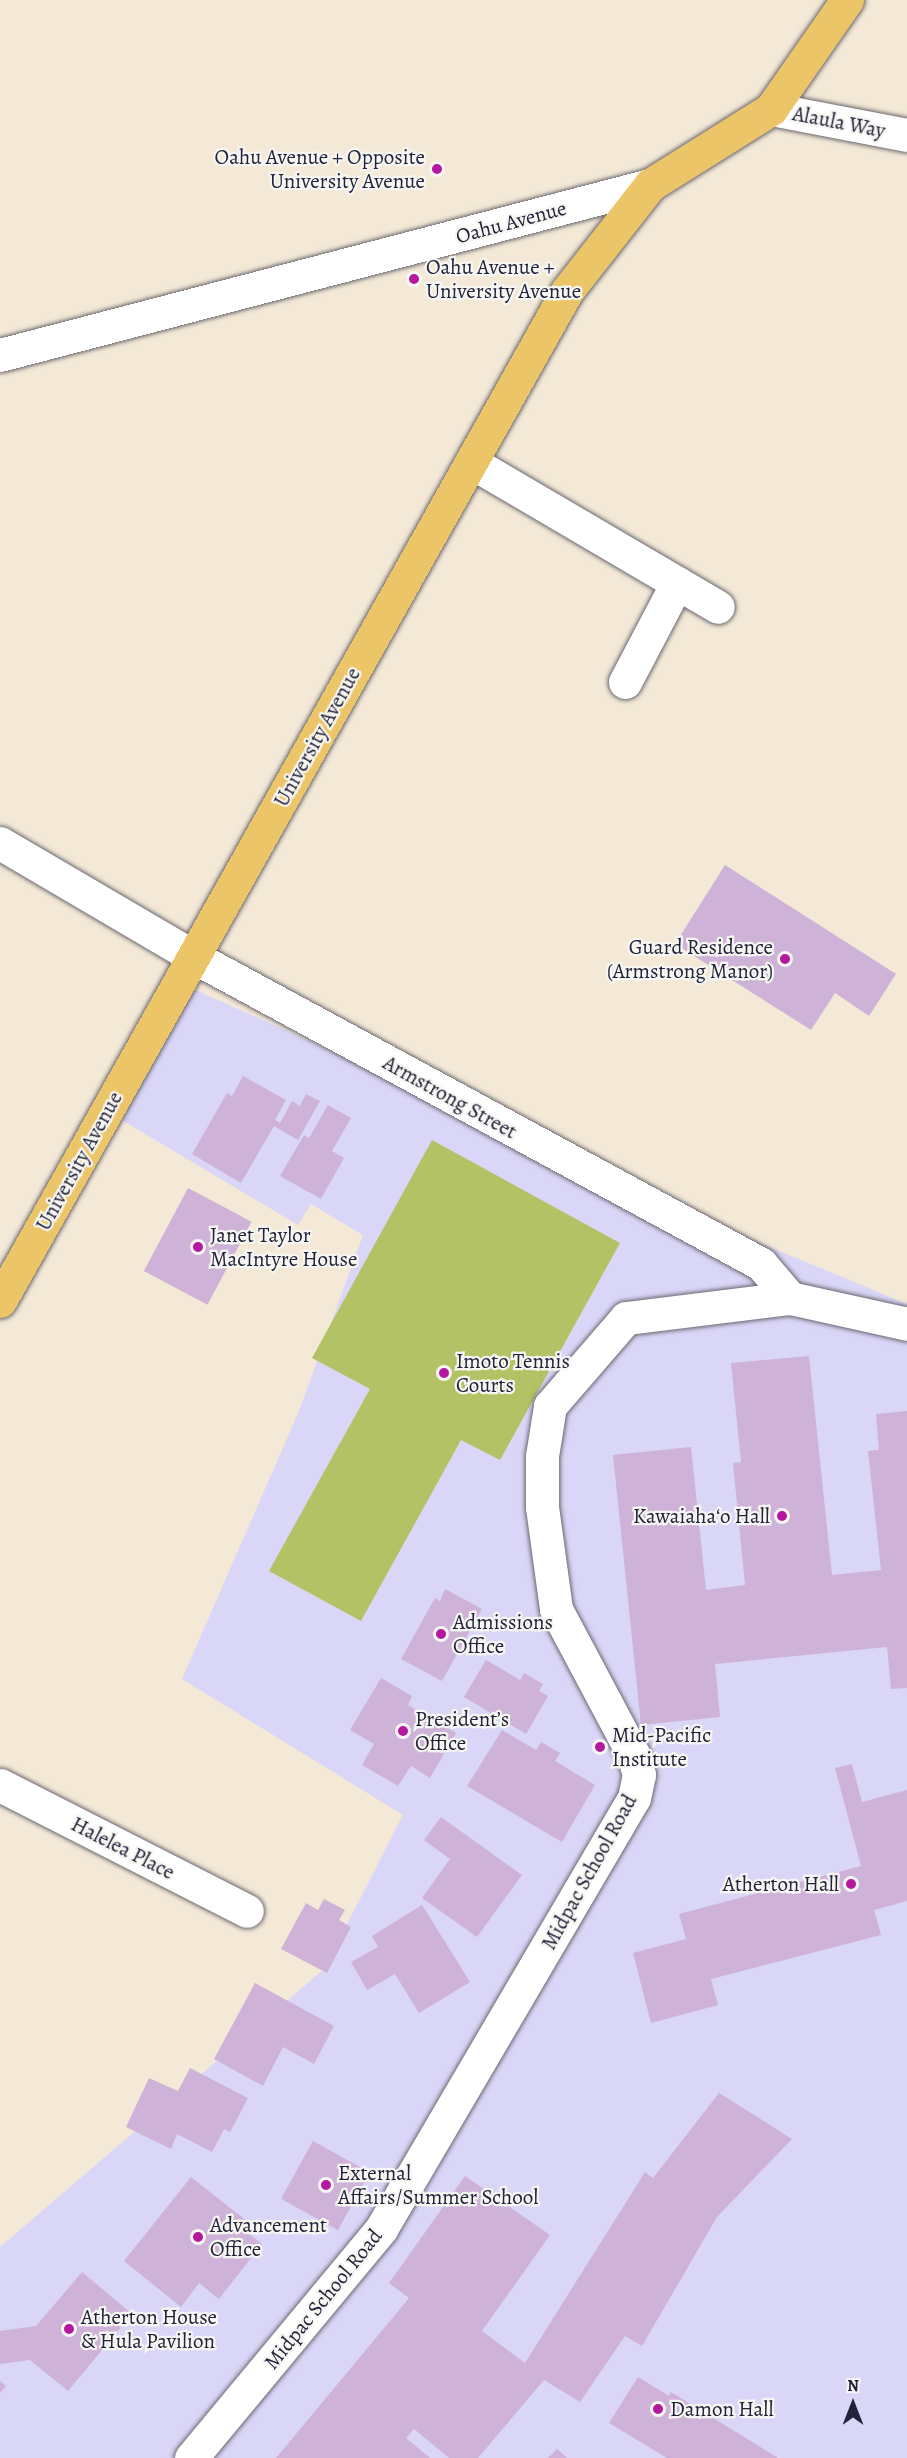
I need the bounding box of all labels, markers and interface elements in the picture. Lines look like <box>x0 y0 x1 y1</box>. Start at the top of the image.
street label: Alaula Way <box>791 101 887 143</box>
place label: Oahu Avenue + Opposite University Avenue <box>215 144 425 194</box>
marker: Oahu Avenue + Opposite University Avenue <box>430 162 444 176</box>
street label: Oahu Avenue <box>453 195 569 249</box>
place label: Oahu Avenue + University Avenue <box>426 254 581 304</box>
marker: Oahu Avenue + University Avenue <box>407 272 421 286</box>
street label: University Avenue <box>268 663 366 811</box>
place label: Guard Residence (Armstrong Manor) <box>607 934 773 984</box>
marker: Guard Residence (Armstrong Manor) <box>778 952 792 966</box>
street label: Armstrong Street <box>379 1050 521 1144</box>
street label: University Avenue <box>30 1087 128 1235</box>
place label: Janet Taylor MacIntyre House <box>210 1222 357 1272</box>
marker: Janet Taylor MacIntyre House <box>191 1240 205 1254</box>
place label: Imoto Tennis Courts <box>456 1348 570 1398</box>
marker: Imoto Tennis Courts <box>437 1366 451 1380</box>
place label: Kawaiahaʻo Hall <box>633 1503 770 1529</box>
marker: Kawaiahaʻo Hall <box>775 1509 789 1523</box>
place label: Admissions Office <box>453 1609 553 1659</box>
marker: Admissions Office <box>434 1627 448 1641</box>
place label: President’s Office <box>415 1706 509 1756</box>
place label: Mid-Pacific Institute <box>612 1722 711 1772</box>
marker: President’s Office <box>396 1724 410 1738</box>
marker: Mid-Pacific Institute <box>593 1740 607 1754</box>
street label: Midpac School Road <box>536 1790 642 1954</box>
street label: Halelea Place <box>67 1811 179 1885</box>
place label: Atherton Hall <box>723 1871 839 1897</box>
marker: Atherton Hall <box>844 1877 858 1891</box>
place label: External Affairs/Summer School <box>338 2160 538 2210</box>
marker: External Affairs/Summer School <box>319 2178 333 2192</box>
place label: Advancement Office <box>210 2212 327 2262</box>
street label: Midpac School Road <box>259 2224 387 2374</box>
marker: Advancement Office <box>191 2230 205 2244</box>
place label: Atherton House & Hula Pavilion <box>81 2304 217 2354</box>
marker: Atherton House & Hula Pavilion <box>62 2322 76 2336</box>
north arrow <box>823 2374 883 2434</box>
text: N <box>847 2375 859 2397</box>
place label: Damon Hall <box>670 2396 774 2422</box>
marker: Damon Hall <box>651 2402 665 2416</box>

